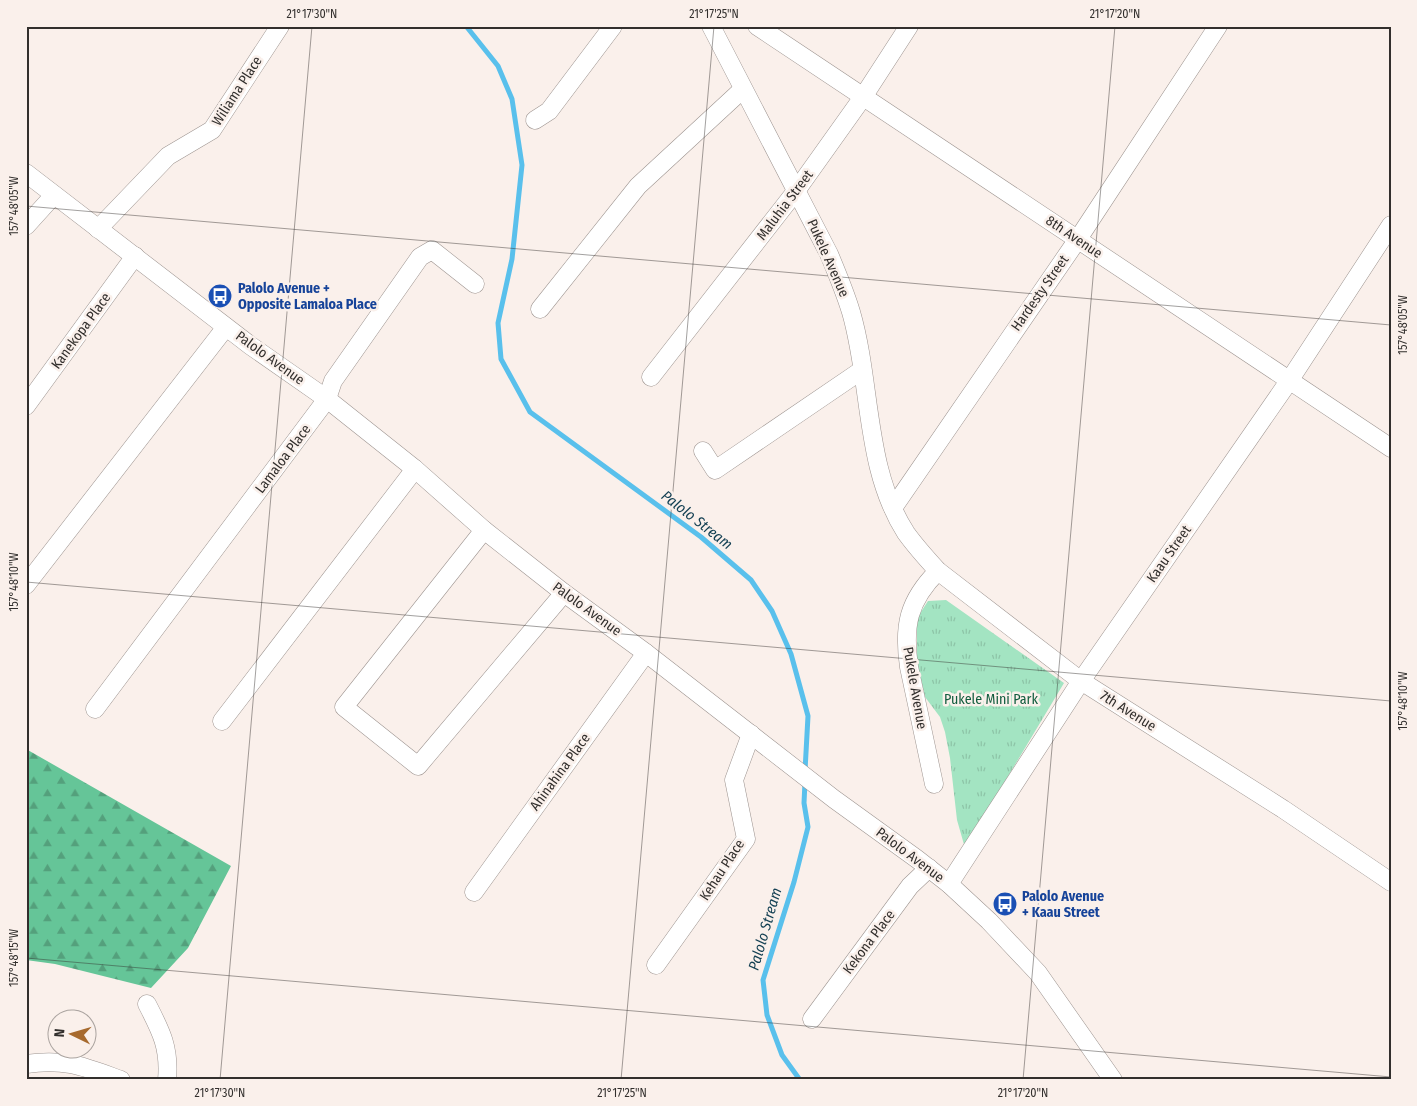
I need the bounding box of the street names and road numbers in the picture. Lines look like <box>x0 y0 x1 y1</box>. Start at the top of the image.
street label: Wiliama Place <box>208 53 266 129</box>
street label: Maluhia Street <box>753 166 817 243</box>
street label: 8th Avenue <box>1043 212 1105 262</box>
street label: Pukele Avenue <box>803 216 853 300</box>
street label: Hardesty Street <box>1008 251 1073 334</box>
street label: Kanekopa Place <box>48 290 114 372</box>
street label: Palolo Avenue <box>232 327 308 389</box>
street label: Lamaloa Place <box>252 421 314 497</box>
street label: Kaau Street <box>1143 522 1195 586</box>
street label: Palolo Avenue <box>549 578 625 640</box>
street label: Pukele Avenue <box>899 645 931 731</box>
street label: 7th Avenue <box>1097 687 1159 735</box>
street label: Ahinahina Place <box>526 730 594 814</box>
street label: Palolo Avenue <box>873 824 947 886</box>
street label: Kehau Place <box>696 836 748 904</box>
street label: Kekona Place <box>839 907 899 977</box>

